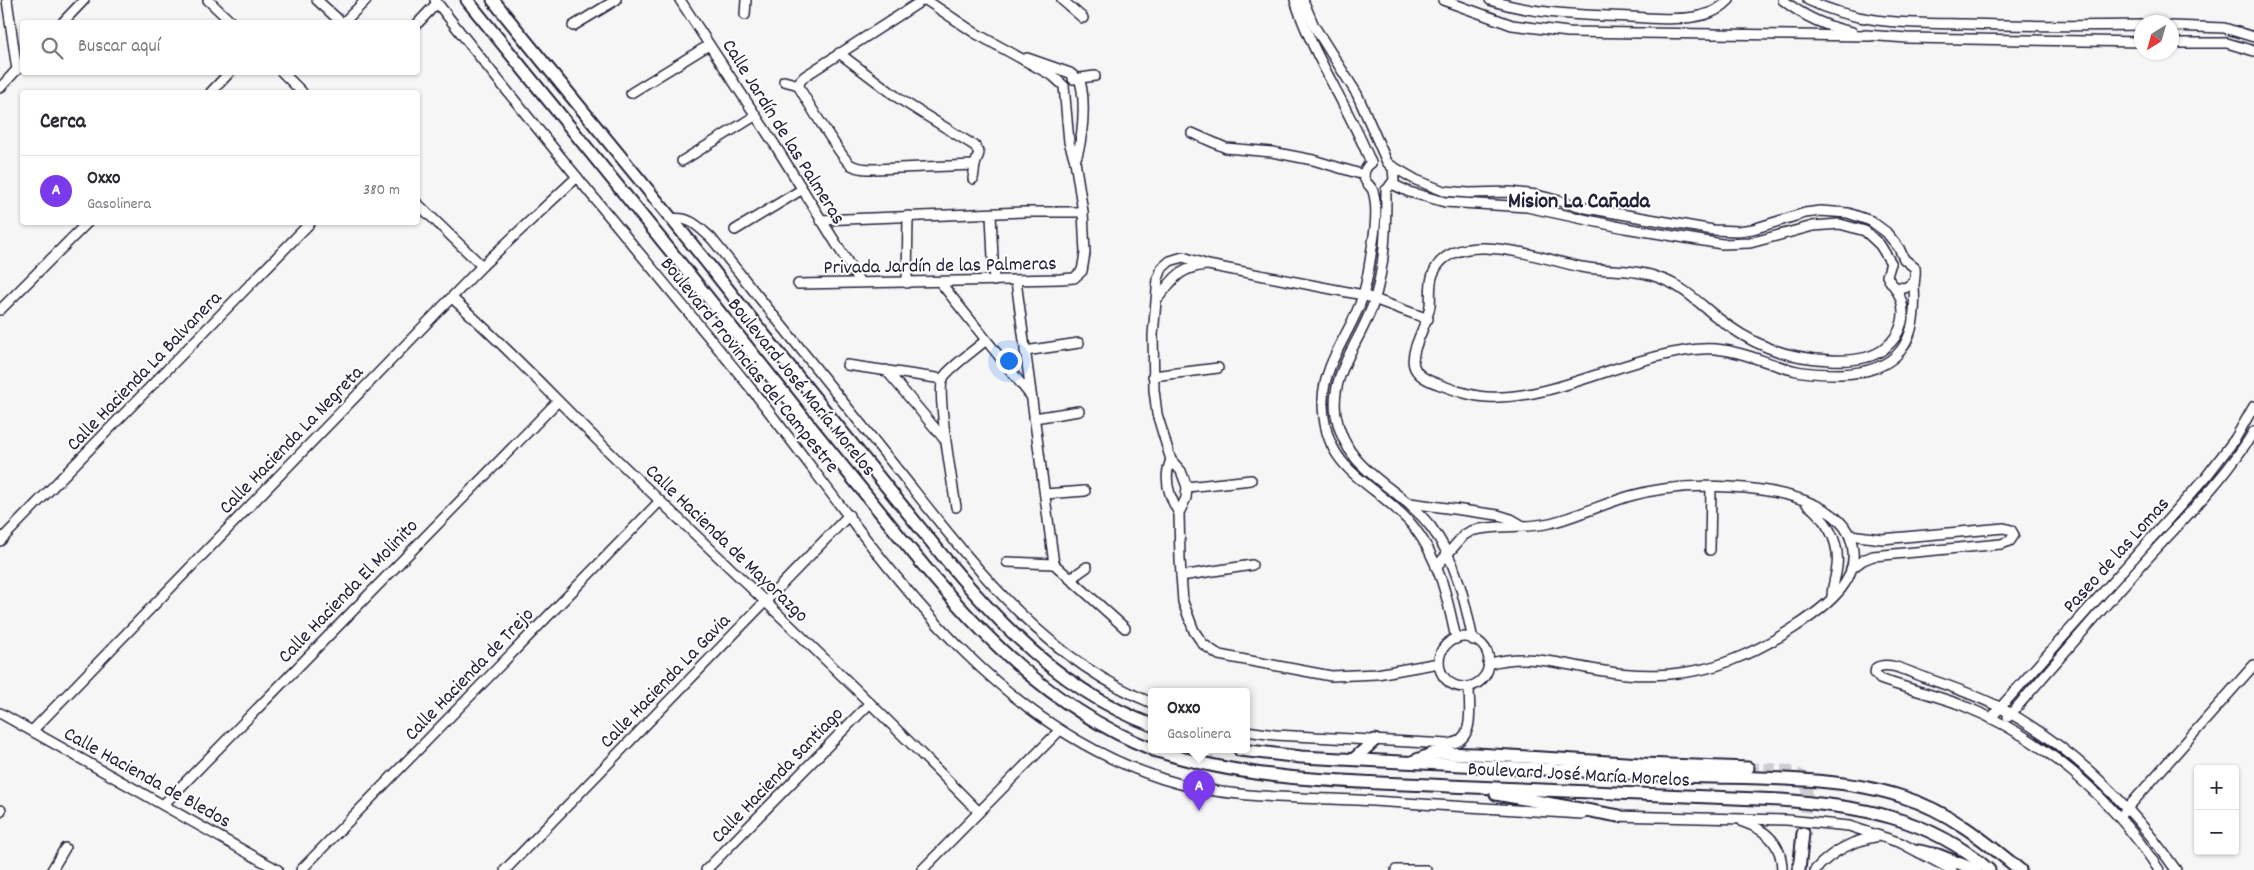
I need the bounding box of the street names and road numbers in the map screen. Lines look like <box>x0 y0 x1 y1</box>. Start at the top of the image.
street label: Calle Jardín de las Palmeras <box>714 34 851 231</box>
street label: Privada Jardín de las Palmeras <box>823 251 1057 283</box>
street label: Boulevard Provincias del Campestre <box>653 252 845 480</box>
street label: Calle Hacienda La Balvanera <box>61 285 230 458</box>
street label: Boulevard José María Morelos <box>720 293 882 483</box>
street label: Calle Hacienda La Negreta <box>214 360 371 522</box>
street label: Calle Hacienda de Mayorazgo <box>638 458 814 630</box>
street label: Paseo de las Lomas <box>2057 492 2177 620</box>
street label: Calle Hacienda El Molinito <box>273 513 426 671</box>
street label: Calle Hacienda de Trejo <box>399 602 541 748</box>
street label: Calle Hacienda La Gavia <box>594 608 738 756</box>
street label: Calle Hacienda Santiago <box>705 701 851 851</box>
street label: Calle Hacienda de Bledos <box>58 721 235 836</box>
street label: Boulevard José María Morelos <box>1467 756 1691 796</box>

